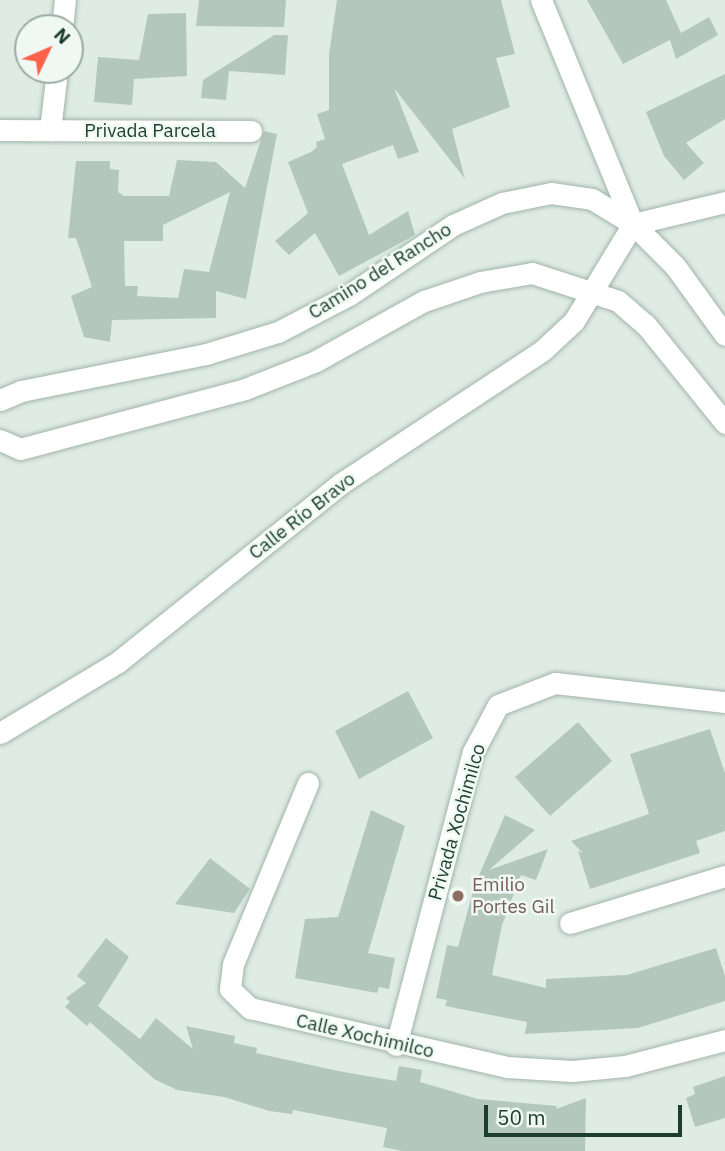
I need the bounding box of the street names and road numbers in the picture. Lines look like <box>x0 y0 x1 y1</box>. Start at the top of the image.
street label: Privada Parcela <box>84 120 216 142</box>
street label: Camino del Rancho <box>304 218 456 324</box>
street label: Calle Río Bravo <box>244 468 360 564</box>
street label: Privada Xochimilco <box>424 741 490 903</box>
street label: Calle Xochimilco <box>294 1009 436 1063</box>

